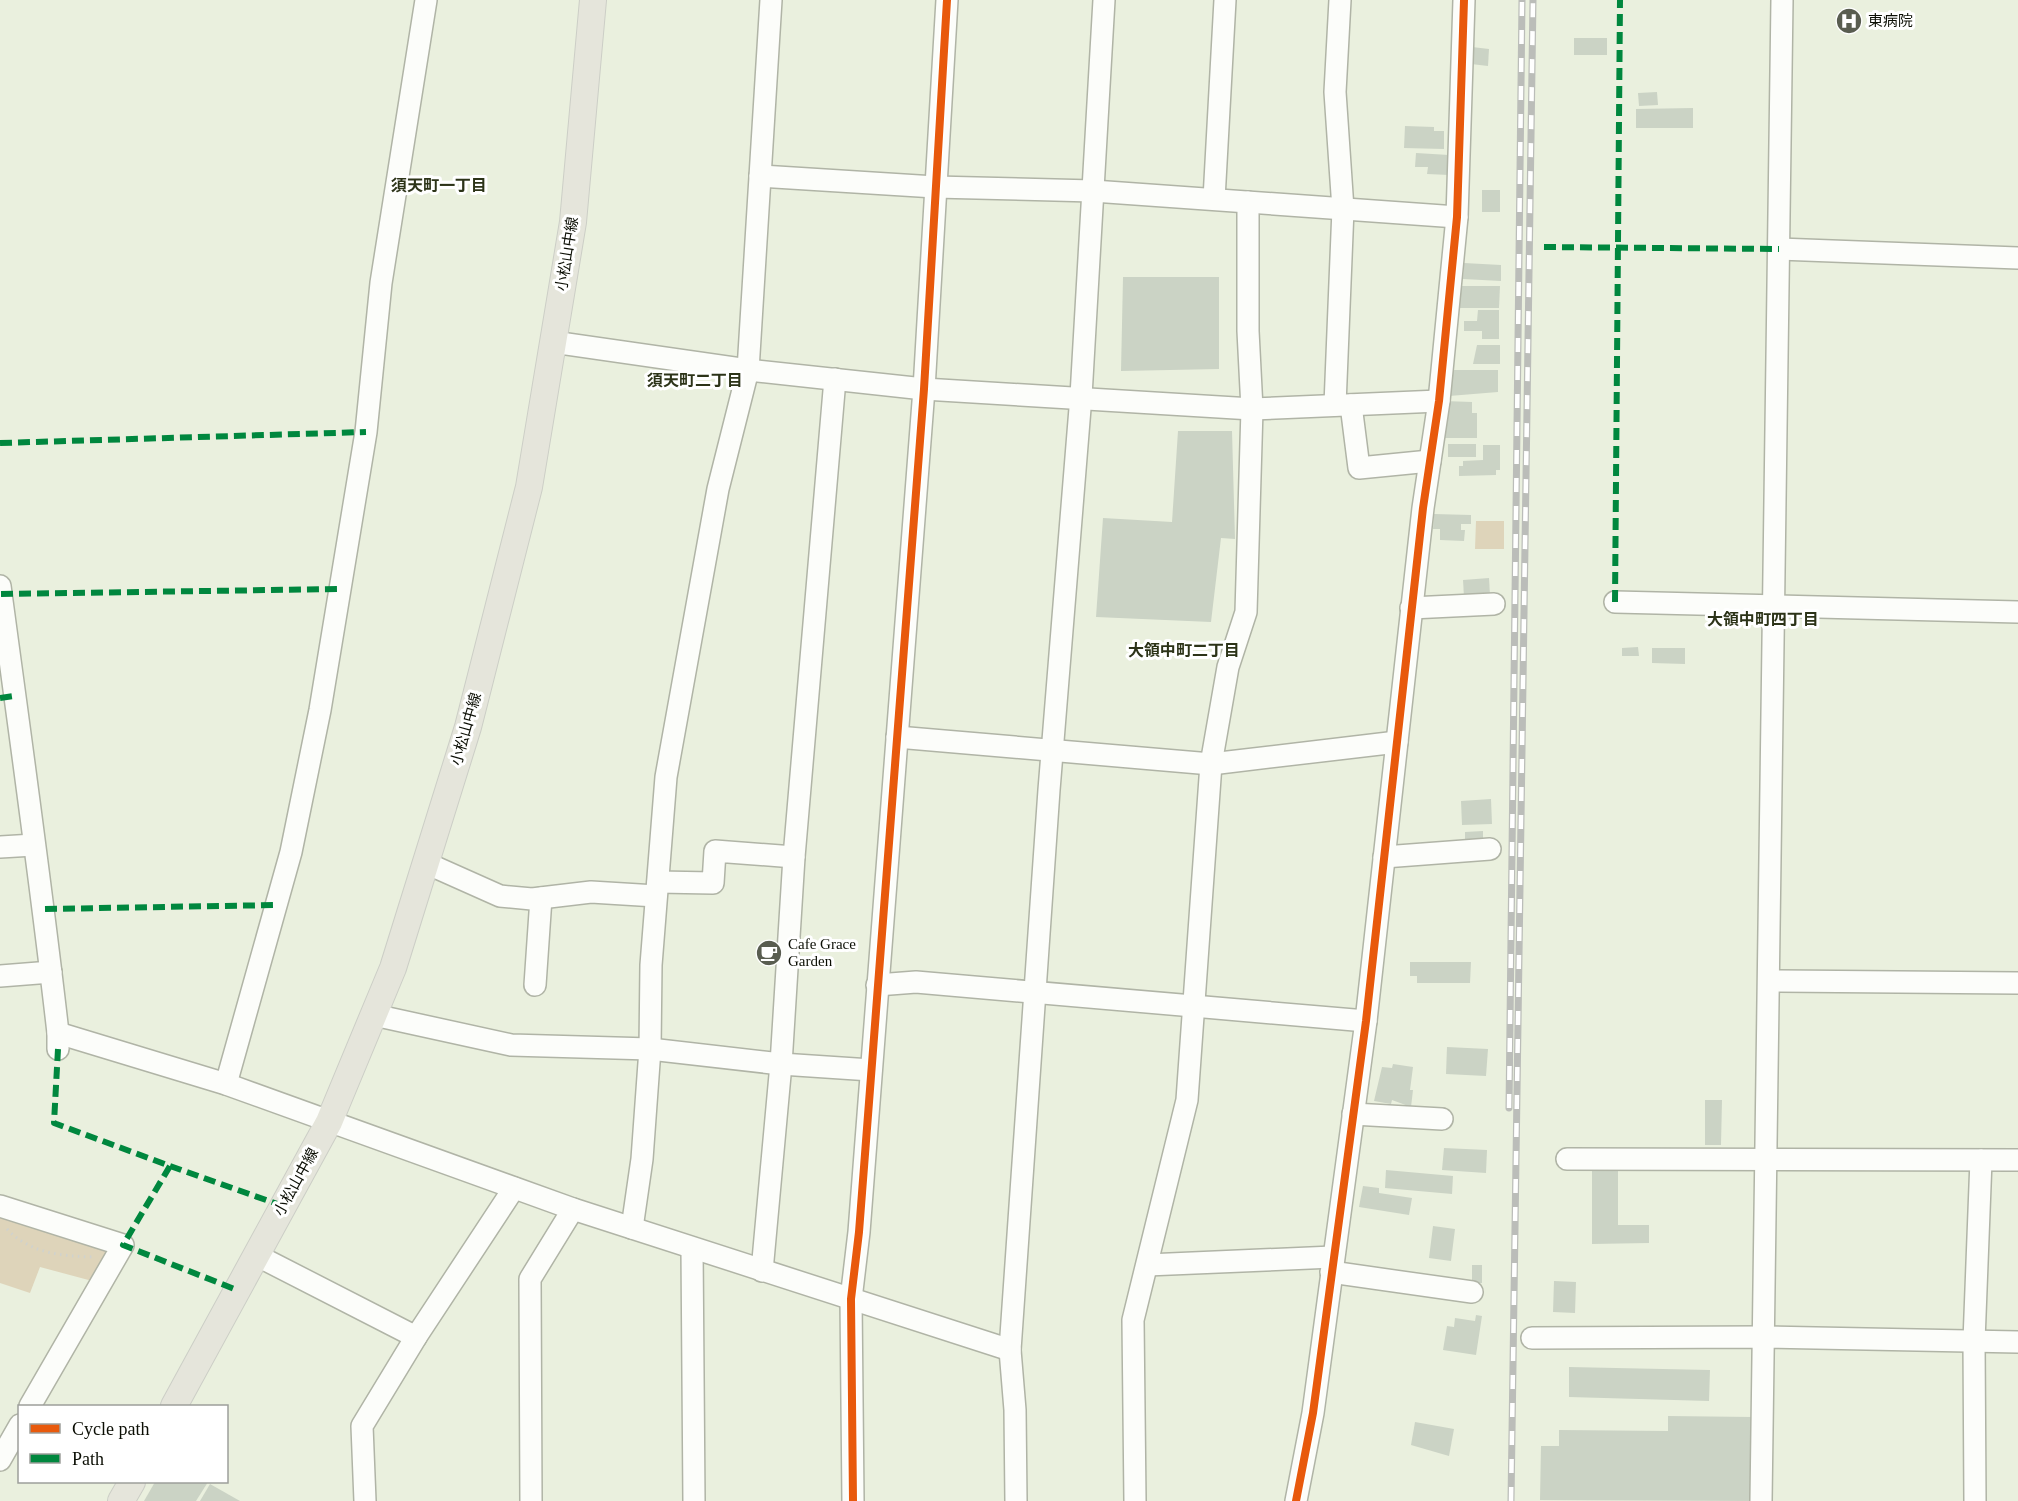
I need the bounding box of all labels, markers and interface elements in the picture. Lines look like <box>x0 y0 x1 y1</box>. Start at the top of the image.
hospital icon: 東病院 <box>1834 6 1864 36</box>
place label: 東病院 <box>1868 13 1913 29</box>
district label: 須天町一丁目 <box>391 177 487 194</box>
street label: 小松山中線 <box>553 216 581 292</box>
district label: 須天町二丁目 <box>647 372 743 389</box>
district label: 大領中町四丁目 <box>1707 611 1819 628</box>
district label: 大領中町二丁目 <box>1128 642 1240 659</box>
street label: 小松山中線 <box>448 691 484 767</box>
place label: Cafe Grace Garden <box>788 936 856 969</box>
cafe icon: Cafe Grace Garden <box>754 938 784 968</box>
street label: 小松山中線 <box>271 1145 321 1219</box>
legend <box>18 1405 228 1483</box>
text: Cycle path <box>72 1419 149 1439</box>
text: Path <box>72 1449 104 1469</box>

